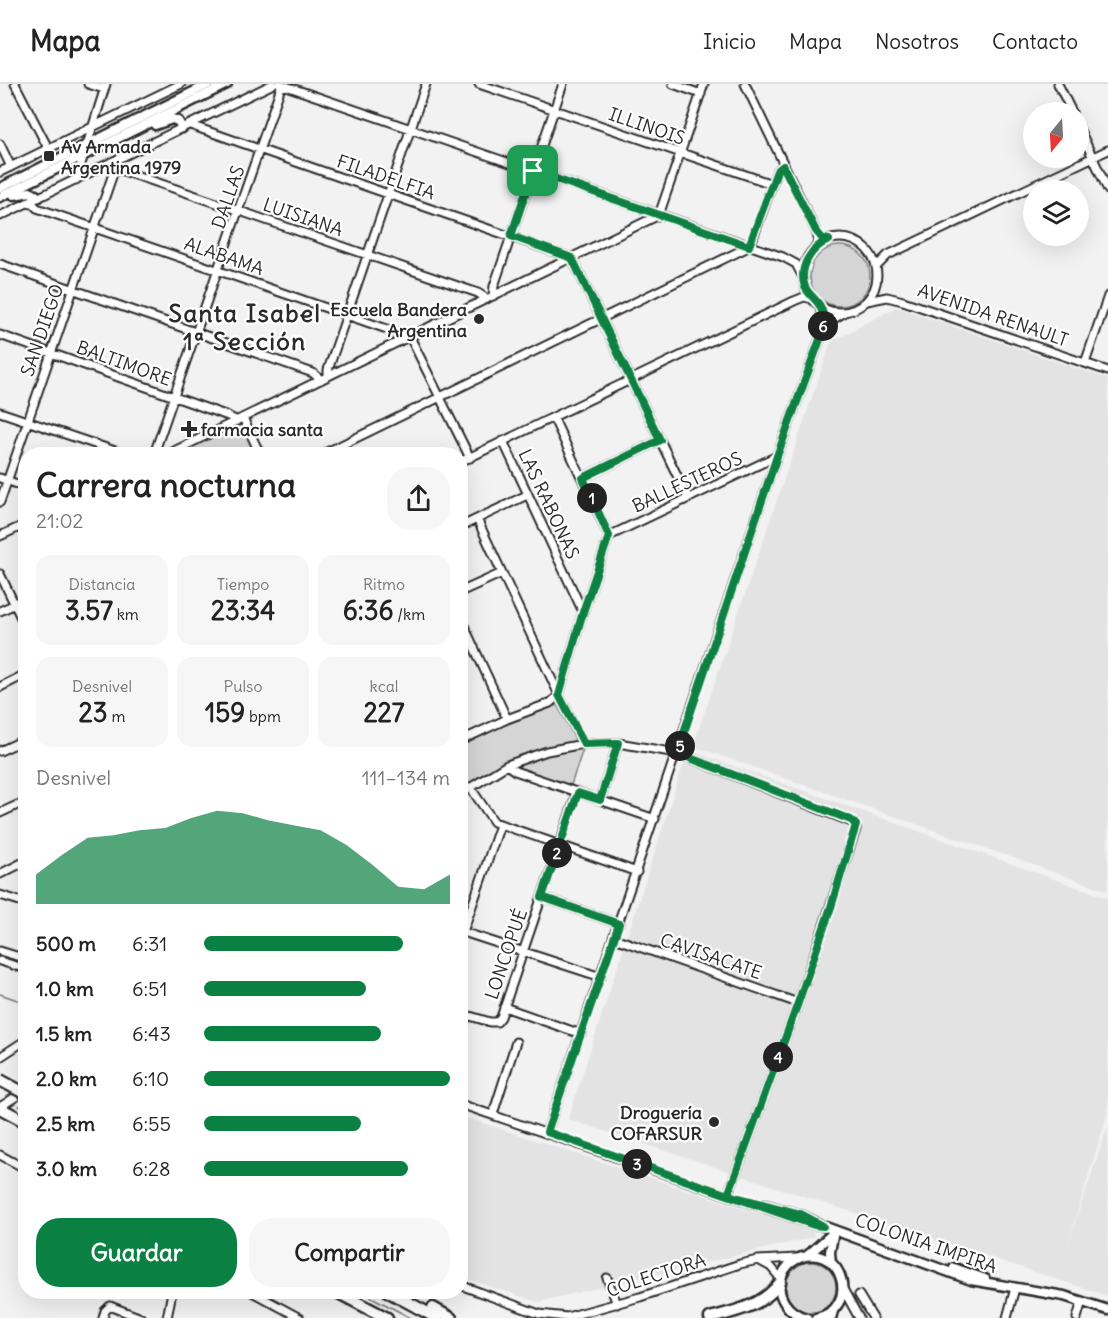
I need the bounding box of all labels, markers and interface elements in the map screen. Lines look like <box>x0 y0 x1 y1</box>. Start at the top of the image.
text: Mapa <box>30 23 100 59</box>
text: Inicio <box>703 28 756 55</box>
text: Mapa <box>789 28 842 55</box>
text: Nosotros <box>875 28 959 55</box>
text: Contacto <box>992 28 1078 55</box>
street label: ILLINOIS <box>606 102 688 150</box>
north arrow <box>1023 102 1089 168</box>
map controls <box>1023 102 1089 246</box>
place label: Av Armada Argentina 1979 <box>61 135 181 179</box>
pin <box>507 145 558 196</box>
marker: Av Armada Argentina 1979 <box>42 149 56 163</box>
street label: FILADELFIA <box>334 150 438 204</box>
icon: arrive <box>516 154 549 187</box>
street label: DALLAS <box>206 162 250 232</box>
button: layers <box>1023 180 1089 246</box>
street label: LUISIANA <box>260 193 346 241</box>
street label: ALABAMA <box>181 232 267 280</box>
street label: AVENIDA RENAULT <box>915 278 1071 352</box>
street label: SAN DIEGO <box>16 281 68 379</box>
district label: Santa Isabel 1ª Sección <box>169 298 321 356</box>
place label: Escuela Bandera Argentina <box>330 298 467 342</box>
pin: 6 <box>808 311 838 341</box>
marker: Escuela Bandera Argentina <box>472 312 486 326</box>
text: 6 <box>818 316 828 336</box>
street label: BALTIMORE <box>73 335 175 391</box>
place label: farmacia santa <box>201 418 323 441</box>
marker: farmacia santa <box>182 422 196 436</box>
street label: LAS RABONAS <box>514 445 584 563</box>
street label: BALLESTEROS <box>628 446 746 518</box>
text: Carrera nocturna <box>36 464 296 506</box>
button: share <box>387 467 450 530</box>
pin: 1 <box>577 483 607 513</box>
text: 1 <box>589 488 595 508</box>
text: 21:02 <box>36 508 84 533</box>
text: Distancia <box>69 574 135 594</box>
text: Tiempo <box>217 574 269 594</box>
text: Ritmo <box>363 574 405 594</box>
text: 3.57 <box>65 594 113 627</box>
text: 23:34 <box>211 594 275 627</box>
text: 6:36 <box>343 594 393 627</box>
text: km <box>113 604 139 624</box>
text: /km <box>393 604 425 624</box>
text: Desnivel <box>72 676 132 696</box>
text: Pulso <box>224 676 262 696</box>
text: kcal <box>370 676 398 696</box>
text: 23 <box>79 696 108 729</box>
text: 159 <box>205 696 245 729</box>
text: 227 <box>363 696 405 729</box>
text: m <box>108 706 125 726</box>
text: bpm <box>245 706 281 726</box>
pin: 5 <box>665 731 695 761</box>
text: 5 <box>675 736 685 756</box>
text: Desnivel <box>36 765 111 790</box>
text: 111–134 m <box>362 765 450 790</box>
pin: 2 <box>542 838 572 868</box>
text: 2 <box>553 843 561 863</box>
street label: LONCOPUÉ <box>480 906 532 1002</box>
street label: CAVISACATE <box>657 928 765 984</box>
text: 500 m <box>36 931 96 956</box>
text: 6:31 <box>132 931 167 956</box>
text: 1.0 km <box>36 976 94 1001</box>
text: 6:51 <box>132 976 168 1001</box>
text: 1.5 km <box>36 1021 92 1046</box>
text: 6:43 <box>132 1021 171 1046</box>
pin: 4 <box>763 1042 793 1072</box>
text: 4 <box>773 1047 783 1067</box>
text: 2.0 km <box>36 1066 97 1091</box>
text: 6:10 <box>132 1066 169 1091</box>
place label: Droguería COFARSUR <box>610 1101 703 1145</box>
text: 2.5 km <box>36 1111 95 1136</box>
text: 6:55 <box>132 1111 171 1136</box>
marker: Droguería COFARSUR <box>707 1115 721 1129</box>
pin: 3 <box>622 1149 652 1179</box>
text: 3 <box>632 1154 642 1174</box>
text: 3.0 km <box>36 1156 97 1181</box>
text: 6:28 <box>132 1156 171 1181</box>
street label: COLONIA IMPIRA <box>852 1208 1000 1278</box>
button: Guardar <box>36 1218 237 1287</box>
button: Compartir <box>249 1218 450 1287</box>
street label: COLECTORA <box>603 1248 709 1302</box>

